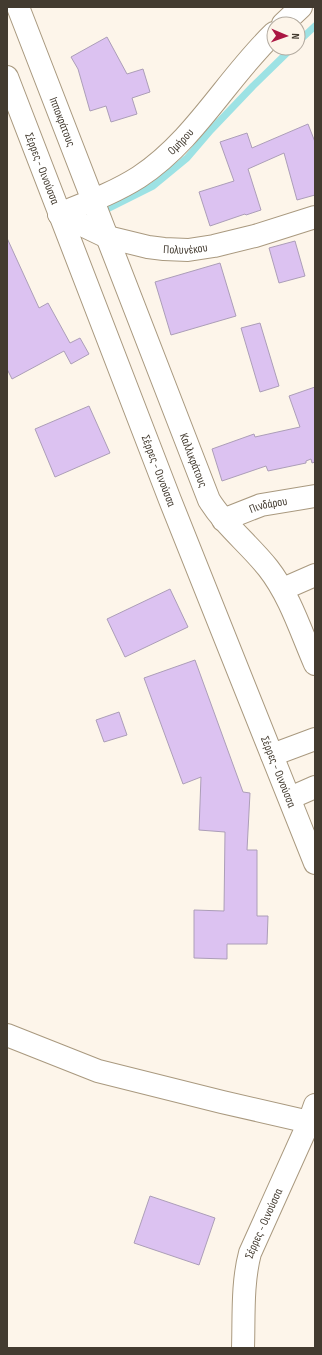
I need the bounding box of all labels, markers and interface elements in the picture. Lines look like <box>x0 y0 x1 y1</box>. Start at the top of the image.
north arrow <box>266 16 306 56</box>
text: N <box>289 33 302 40</box>
street label: Ιπποκράτους <box>46 95 78 149</box>
street label: Ομήρου <box>165 125 197 158</box>
street label: Σέρρες - Οινούσσα <box>21 131 62 207</box>
street label: Πολυνέκου <box>163 240 209 258</box>
street label: Καλλικράτους <box>176 431 210 490</box>
street label: Σέρρες - Οινούσσα <box>138 433 179 509</box>
street label: Πινδάρου <box>247 494 288 517</box>
street label: Σέρρες - Οινούσσα <box>257 734 299 810</box>
street label: Σέρρες - Οινούσσα <box>242 1186 286 1260</box>

